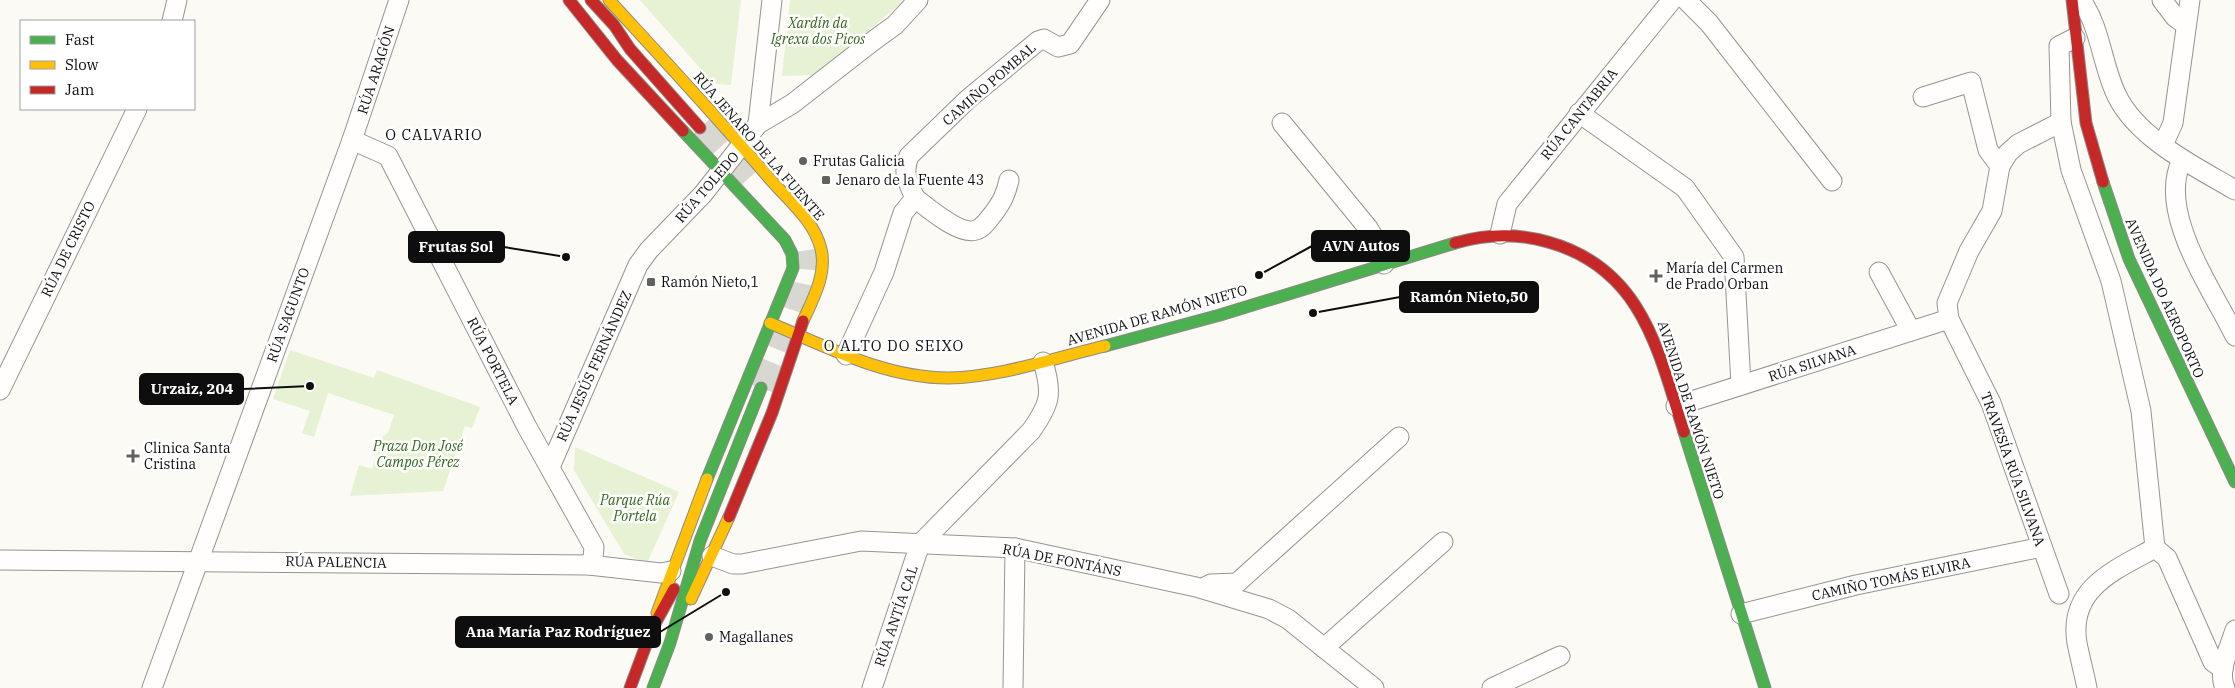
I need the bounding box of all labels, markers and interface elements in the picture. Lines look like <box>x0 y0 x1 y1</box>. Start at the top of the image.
park label: Xardín da Igrexa dos Picos <box>770 14 866 48</box>
legend <box>20 20 195 110</box>
street label: RÚA ARAGÓN <box>352 23 399 116</box>
text: Fast <box>65 30 95 49</box>
street label: CAMIÑO POMBAL <box>939 39 1039 129</box>
text: Slow <box>65 55 99 74</box>
street label: RÚA CANTABRIA <box>1536 64 1622 163</box>
street label: RÚA JENARO DE LA FUENTE <box>690 67 829 224</box>
text: Jam <box>65 80 94 99</box>
district label: O CALVARIO <box>385 125 483 144</box>
street label: RÚA TOLEDO <box>670 147 743 226</box>
place label: Frutas Galicia <box>813 152 905 170</box>
marker: Frutas Galicia <box>797 155 809 167</box>
place label: Jenaro de la Fuente 43 <box>836 171 984 189</box>
marker: Jenaro de la Fuente 43 <box>820 174 832 186</box>
street label: RÚA DE CRISTO <box>36 198 99 300</box>
street label: AVENIDA DO AEROPORTO <box>2122 215 2208 381</box>
callout: AVN Autos <box>1312 231 1409 261</box>
callout: Frutas Sol <box>409 232 504 262</box>
text: AVN Autos <box>1322 236 1400 255</box>
text: Frutas Sol <box>419 237 493 256</box>
place label: María del Carmen de Prado Orban <box>1666 259 1783 293</box>
street label: RÚA SAGUNTO <box>262 265 314 365</box>
marker: María del Carmen de Prado Orban <box>1650 270 1662 282</box>
place label: Ramón Nieto,1 <box>661 273 759 291</box>
marker: Ramón Nieto,1 <box>645 276 657 288</box>
street label: AVENIDA DE RAMÓN NIETO <box>1065 280 1249 349</box>
callout: Ramón Nieto,50 <box>1400 282 1538 312</box>
street label: RÚA JESÚS FERNÁNDEZ <box>552 287 636 444</box>
text: Ramón Nieto,50 <box>1410 287 1528 306</box>
street label: RÚA PORTELA <box>463 314 524 408</box>
street label: AVENIDA DE RAMÓN NIETO <box>1654 318 1729 502</box>
district label: O ALTO DO SEIXO <box>824 336 964 355</box>
street label: RÚA SILVANA <box>1766 339 1858 386</box>
callout: Urzaiz, 204 <box>140 374 243 404</box>
text: Urzaiz, 204 <box>151 379 233 398</box>
street label: TRAVESÍA RÚA SILVANA <box>1977 389 2050 549</box>
park label: Praza Don José Campos Pérez <box>372 437 464 471</box>
place label: Clinica Santa Cristina <box>144 439 231 473</box>
marker: Clinica Santa Cristina <box>126 449 140 463</box>
park label: Parque Rúa Portela <box>599 491 670 525</box>
street label: RÚA DE FONTÁNS <box>1001 539 1123 580</box>
street label: RÚA PALENCIA <box>285 551 387 572</box>
street label: CAMIÑO TOMÁS ELVIRA <box>1810 552 1972 605</box>
street label: RÚA ANTÍA CAL <box>869 563 922 669</box>
callout: Ana María Paz Rodríguez <box>456 617 660 647</box>
text: Ana María Paz Rodríguez <box>466 622 651 641</box>
place label: Magallanes <box>719 628 793 646</box>
marker: Magallanes <box>703 631 715 643</box>

